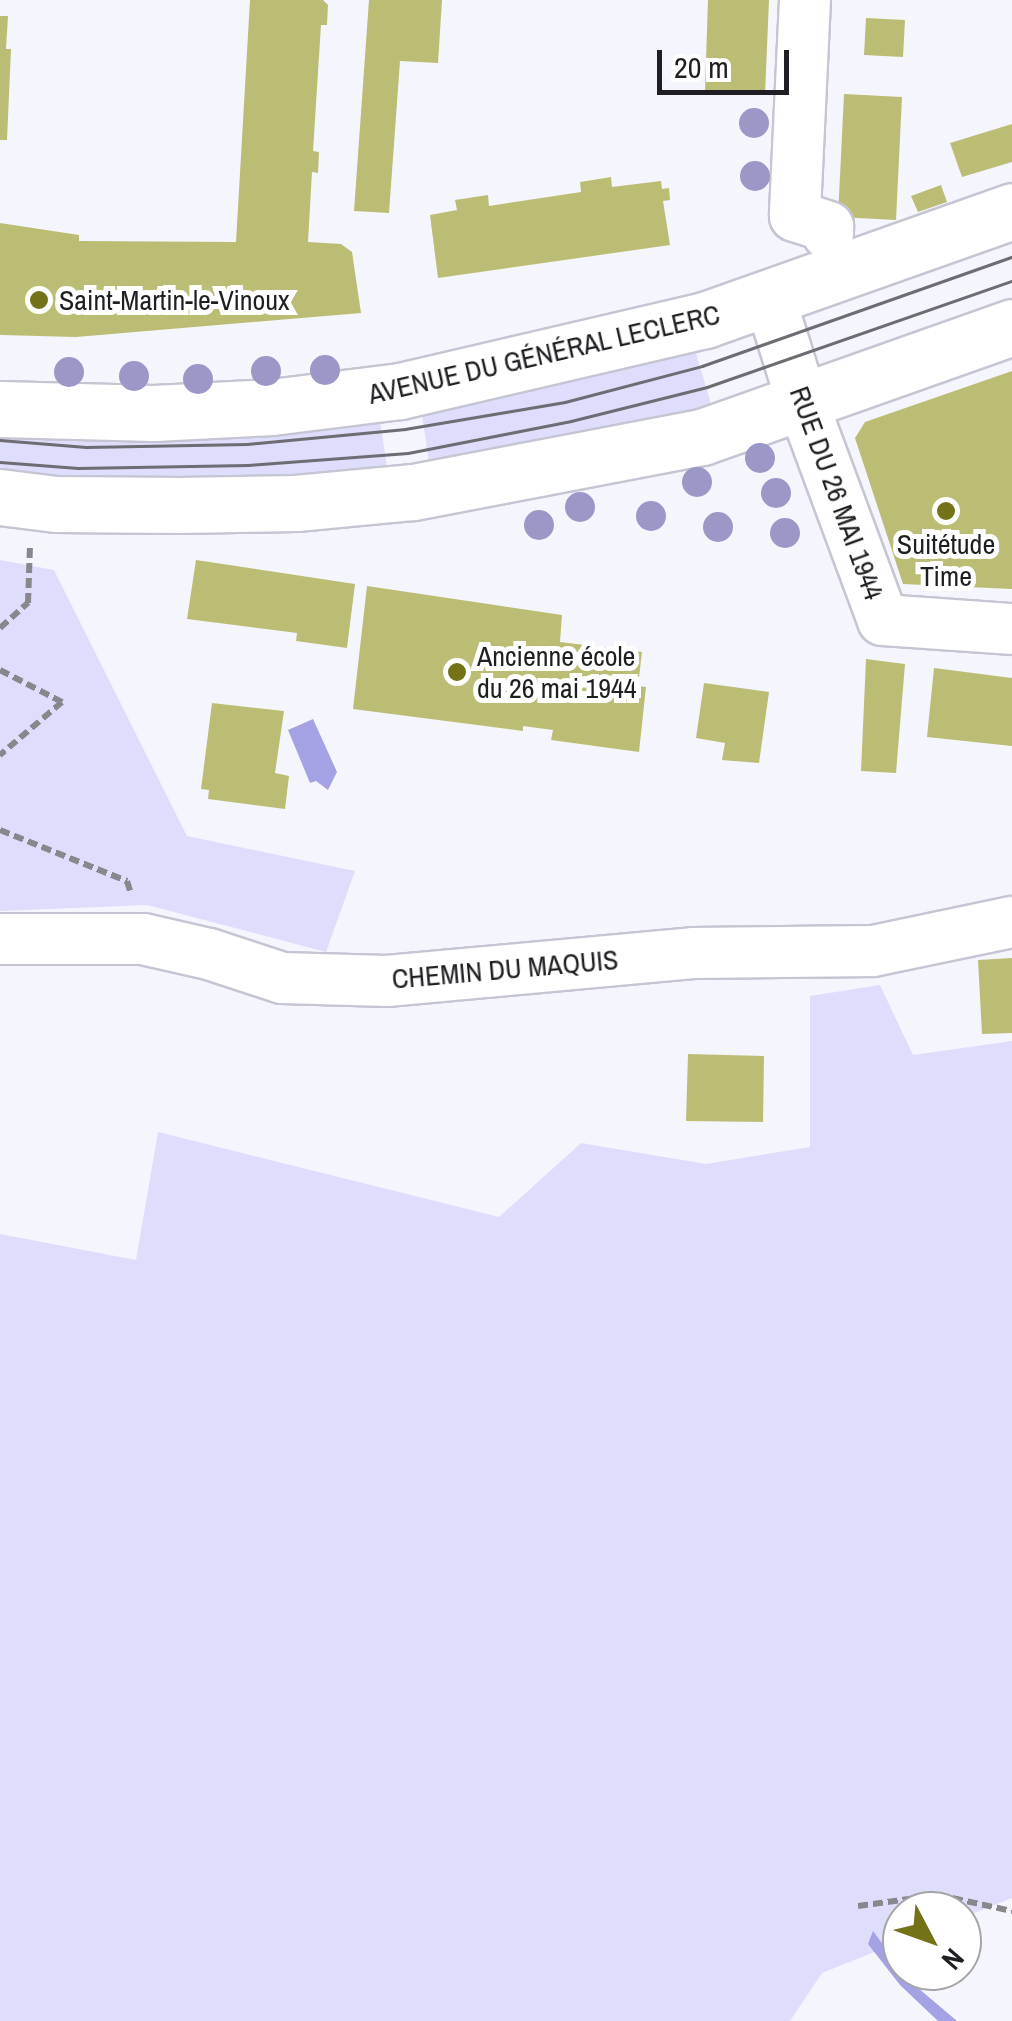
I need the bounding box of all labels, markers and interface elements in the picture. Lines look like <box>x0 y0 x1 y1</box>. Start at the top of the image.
scale bar <box>662 30 794 92</box>
text: 20 m <box>674 47 729 87</box>
place label: Saint-Martin-le-Vinoux <box>59 283 290 317</box>
marker: Saint-Martin-le-Vinoux <box>28 289 50 311</box>
street label: AVENUE DU GÉNÉRAL LECLERC <box>365 297 723 411</box>
street label: RUE DU 26 MAI 1944 <box>783 382 891 604</box>
marker: Suitétude Time <box>935 500 957 522</box>
place label: Suitétude Time <box>897 527 995 593</box>
place label: Ancienne école du 26 mai 1944 <box>477 639 637 705</box>
marker: Ancienne école du 26 mai 1944 <box>446 661 468 683</box>
street label: CHEMIN DU MAQUIS <box>390 942 620 996</box>
north arrow <box>882 1891 982 1991</box>
text: N <box>933 1941 973 1978</box>

